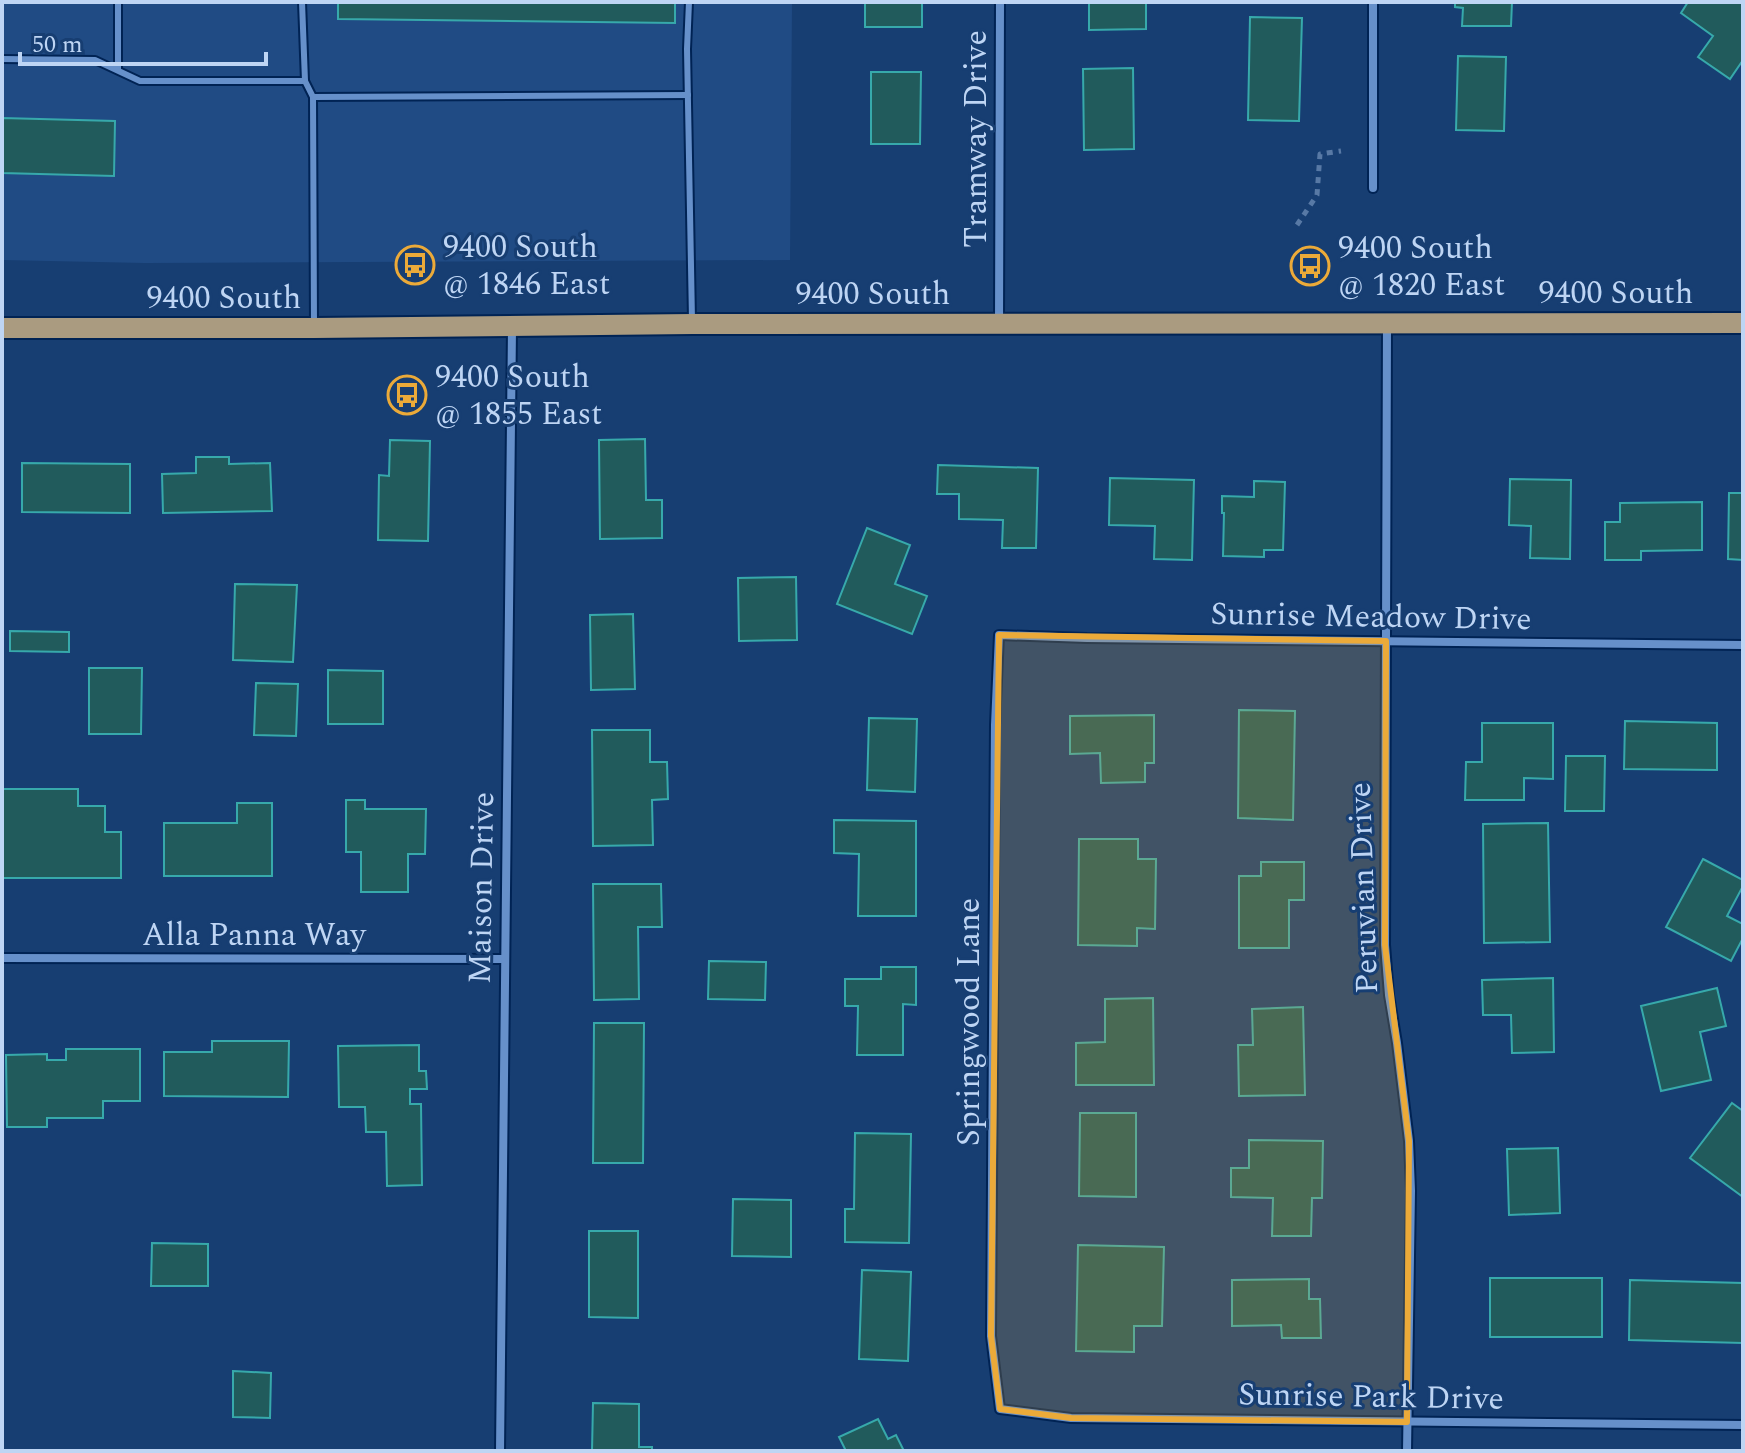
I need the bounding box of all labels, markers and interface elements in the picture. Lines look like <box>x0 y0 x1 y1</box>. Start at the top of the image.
scale bar <box>20 16 266 66</box>
text: 50 m <box>32 27 83 63</box>
street label: Tramway Drive <box>952 30 1001 248</box>
place label: 9400 South @ 1846 East <box>443 223 610 309</box>
place label: 9400 South @ 1820 East <box>1338 224 1505 310</box>
bus stop icon: 9400 South @ 1846 East <box>394 244 436 286</box>
bus stop icon: 9400 South @ 1820 East <box>1289 245 1331 287</box>
street label: 9400 South <box>1539 269 1693 318</box>
street label: 9400 South <box>796 270 950 319</box>
street label: 9400 South <box>147 274 301 323</box>
place label: 9400 South @ 1855 East <box>435 353 602 439</box>
bus stop icon: 9400 South @ 1855 East <box>386 374 428 416</box>
street label: Sunrise Meadow Drive <box>1210 590 1532 644</box>
street label: Peruvian Drive <box>1336 781 1392 995</box>
street label: Maison Drive <box>456 791 508 985</box>
street label: Springwood Lane <box>945 898 994 1146</box>
street label: Alla Panna Way <box>142 911 368 960</box>
street label: Sunrise Park Drive <box>1238 1370 1504 1424</box>

